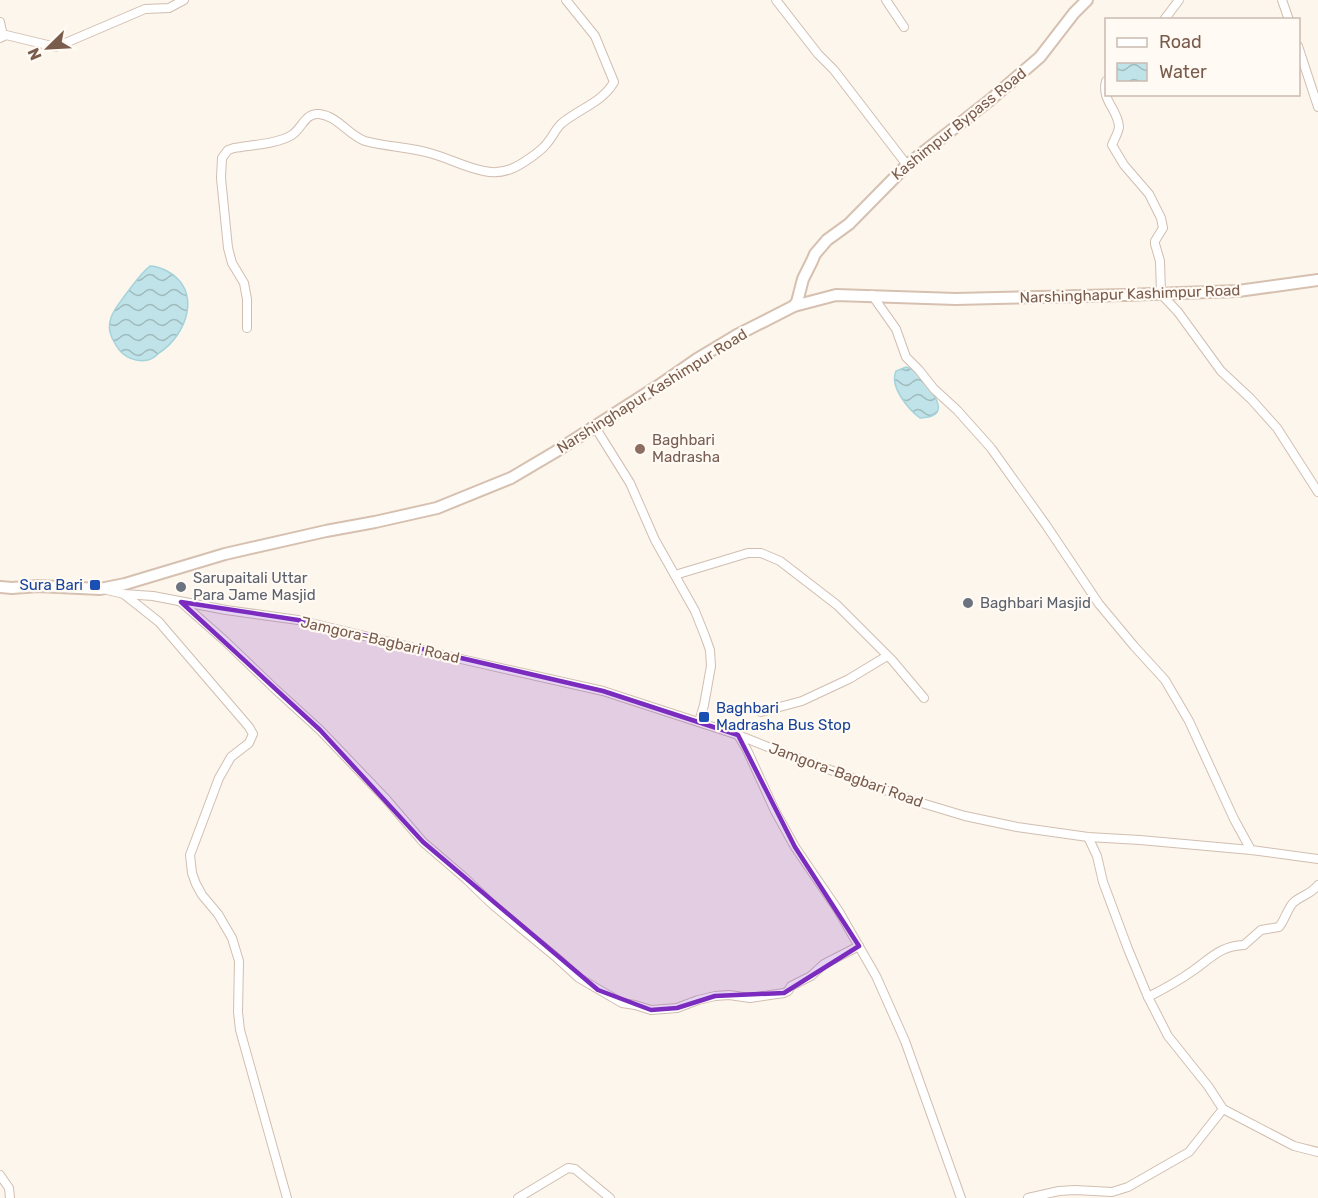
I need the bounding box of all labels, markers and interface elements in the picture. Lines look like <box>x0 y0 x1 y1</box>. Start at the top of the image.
north arrow <box>18 18 78 78</box>
legend <box>1105 18 1300 96</box>
text: Road <box>1159 31 1202 53</box>
text: N <box>24 45 46 63</box>
text: Water <box>1159 61 1207 83</box>
street label: Kashimpur Bypass Road <box>888 64 1030 184</box>
street label: Narshinghapur Kashimpur Road <box>1019 281 1241 307</box>
street label: Narshinghapur Kashimpur Road <box>554 325 750 457</box>
place label: Baghbari Madrasha <box>652 431 720 466</box>
marker: Baghbari Madrasha <box>633 442 647 456</box>
place label: Sarupaitali Uttar Para Jame Masjid <box>193 569 316 604</box>
place label: Sura Bari <box>19 576 83 594</box>
marker: Sura Bari <box>88 578 102 592</box>
marker: Sarupaitali Uttar Para Jame Masjid <box>174 580 188 594</box>
place label: Baghbari Masjid <box>980 594 1091 612</box>
marker: Baghbari Masjid <box>961 596 975 610</box>
street label: Jamgora-Bagbari Road <box>299 613 461 667</box>
place label: Baghbari Madrasha Bus Stop <box>716 699 851 734</box>
marker: Baghbari Madrasha Bus Stop <box>697 710 711 724</box>
street label: Jamgora-Bagbari Road <box>766 739 926 811</box>

